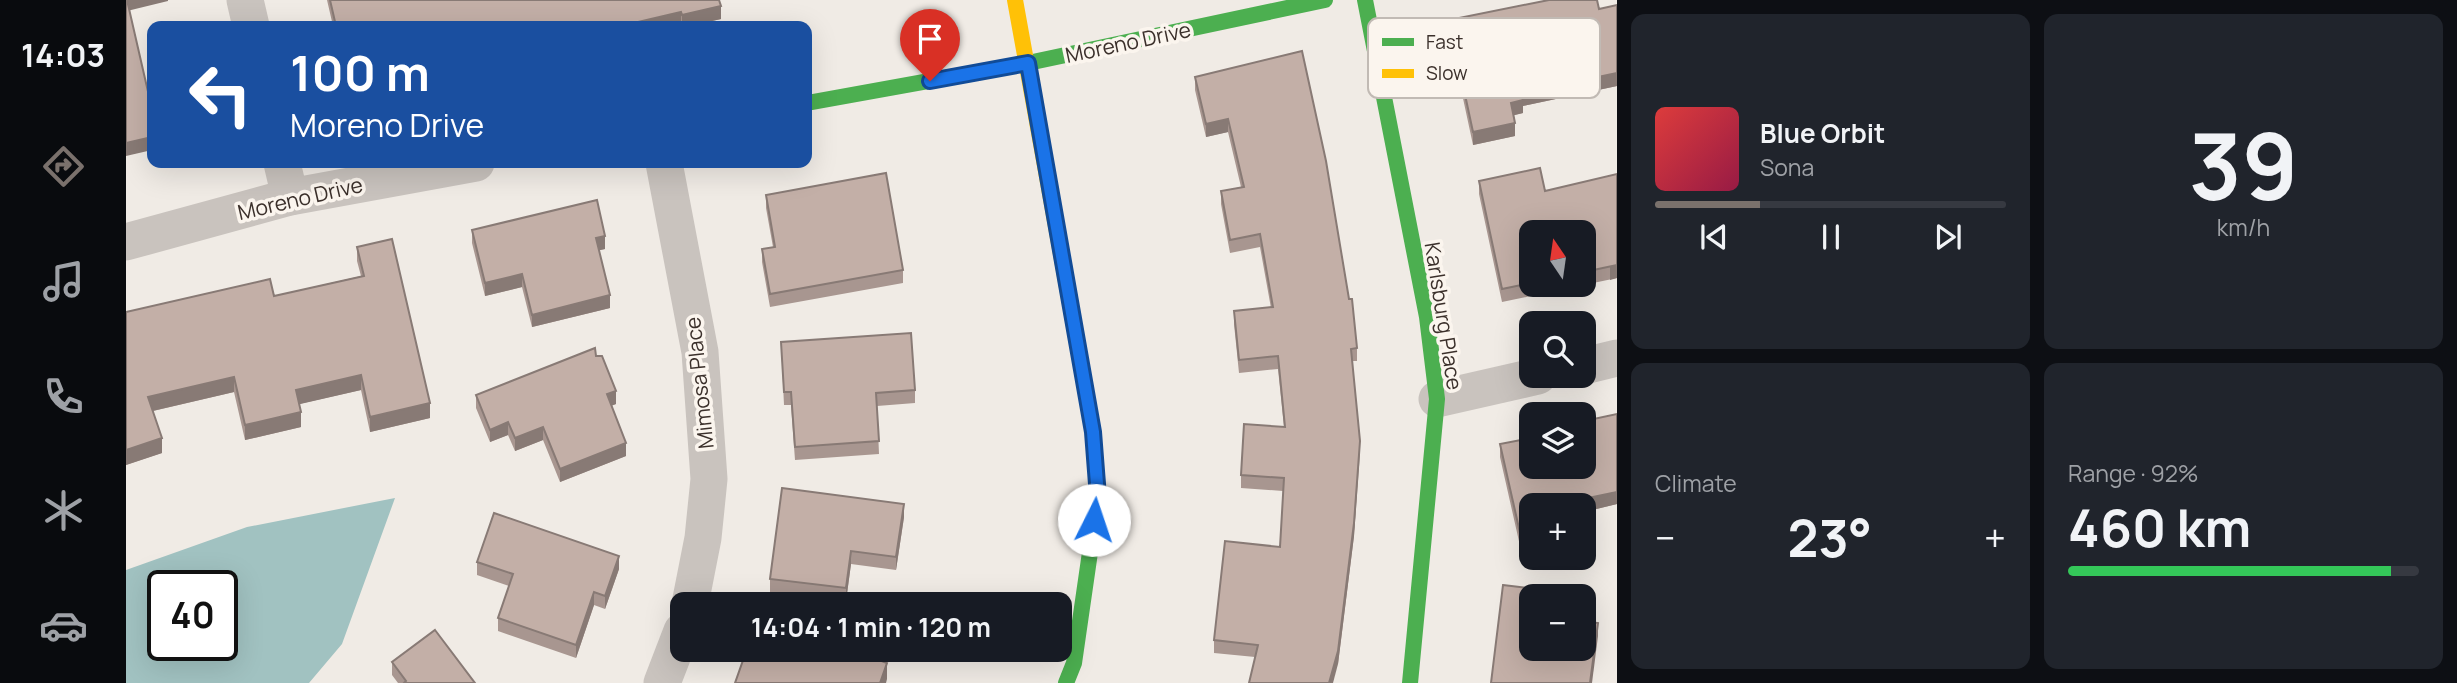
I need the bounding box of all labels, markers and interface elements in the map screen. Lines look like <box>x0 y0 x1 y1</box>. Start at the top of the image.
pin <box>900 9 960 81</box>
street label: Moreno Drive <box>1063 15 1193 69</box>
legend <box>1368 18 1600 98</box>
icon: arrive <box>911 20 949 58</box>
text: Fast <box>1426 29 1463 55</box>
text: 14:03 <box>21 33 105 77</box>
text: 100 m <box>290 39 430 106</box>
icon: left <box>175 49 266 140</box>
text: Slow <box>1426 60 1468 86</box>
text: Moreno Drive <box>290 103 484 147</box>
text: 39 <box>2189 103 2298 227</box>
text: Blue Orbit <box>1760 115 1885 151</box>
icon: directions <box>39 142 88 191</box>
text: Sona <box>1760 151 1814 183</box>
street label: Moreno Drive <box>235 170 365 226</box>
text: km/h <box>2217 211 2270 243</box>
icon: previous <box>1695 218 1733 256</box>
icon: pause <box>1812 218 1850 256</box>
icon: next <box>1929 218 1967 256</box>
north arrow <box>1519 220 1596 298</box>
map controls <box>1519 220 1596 661</box>
street label: Karlsburg Place <box>1419 240 1469 392</box>
icon: music <box>39 257 88 306</box>
button: search <box>1519 311 1596 388</box>
street label: Mimosa Place <box>678 316 720 450</box>
icon: phone <box>39 372 88 421</box>
button: layers <box>1519 402 1596 479</box>
text: Range · 92% <box>2068 457 2199 489</box>
text: Climate <box>1655 467 1737 499</box>
position arrow <box>1057 483 1131 557</box>
icon: climate <box>39 486 88 535</box>
text: 460 km <box>2068 492 2251 563</box>
button: + <box>1519 493 1596 570</box>
text: 23° <box>1788 502 1872 573</box>
text: − <box>1655 511 1676 563</box>
text: + <box>1984 511 2006 563</box>
speed limit sign: 40 <box>147 570 238 661</box>
button: − <box>1519 584 1596 661</box>
icon: car <box>39 601 88 650</box>
text: 14:04 · 1 min · 120 m <box>751 609 991 645</box>

